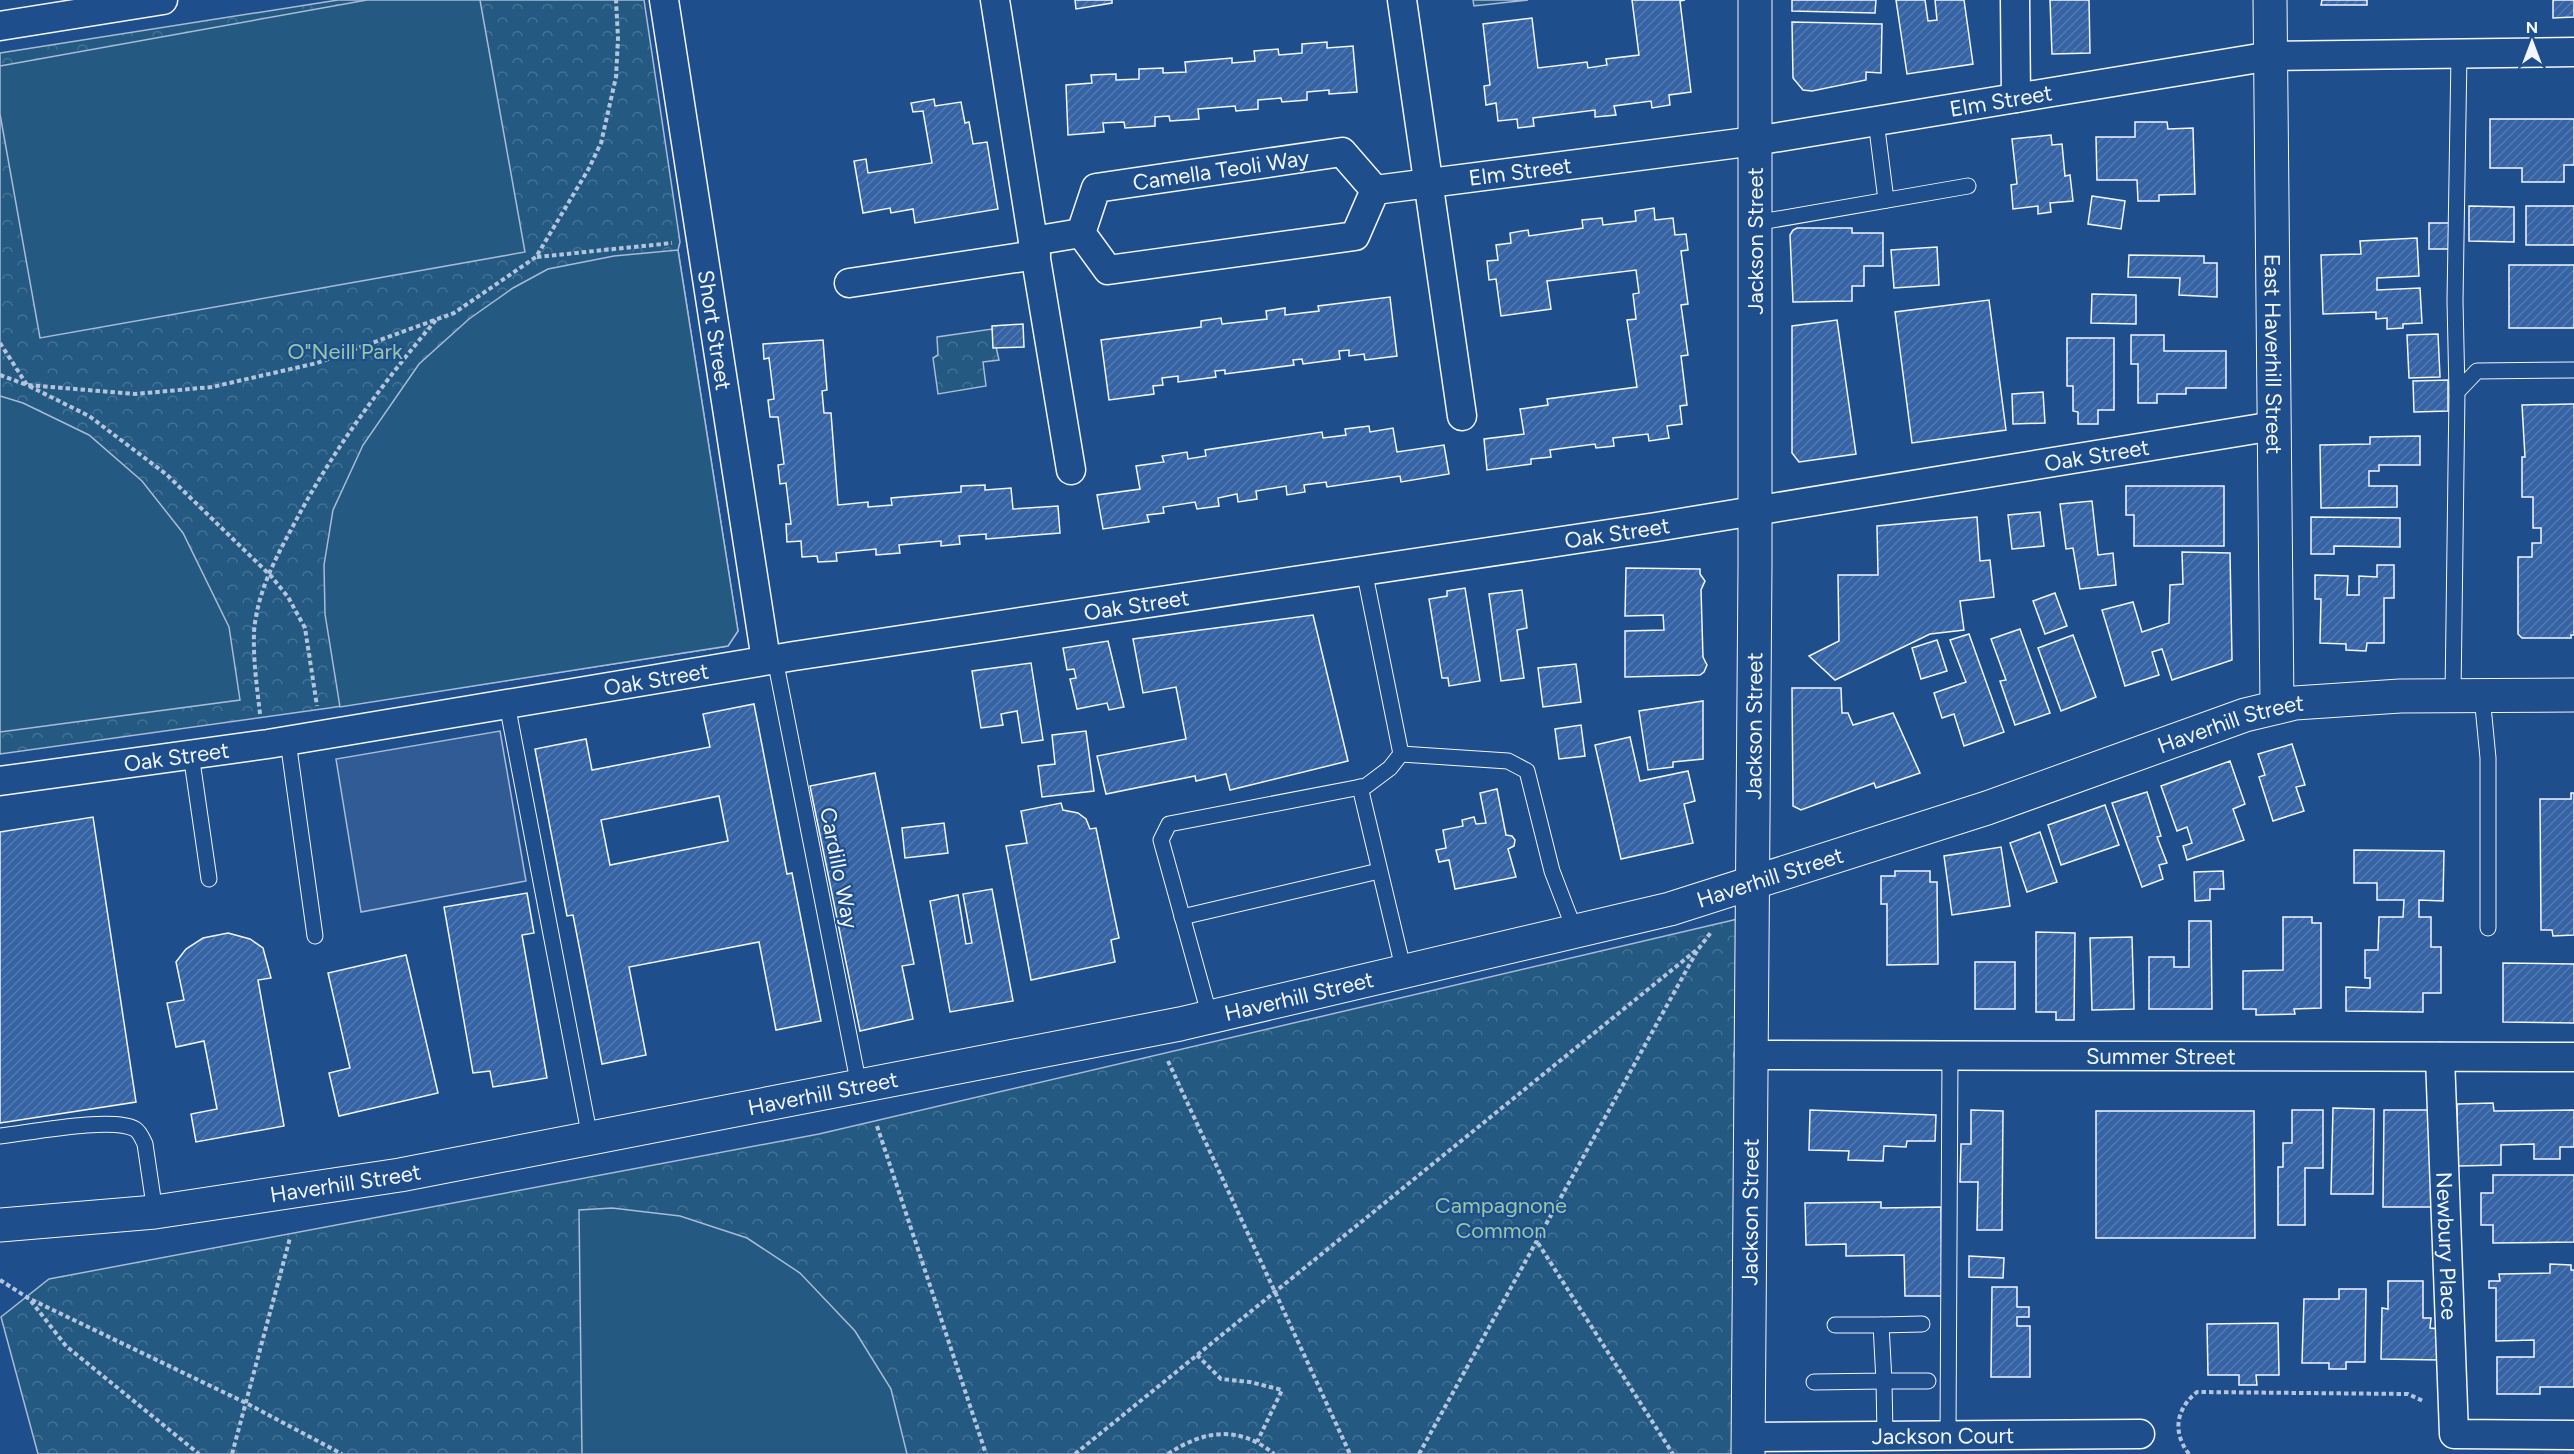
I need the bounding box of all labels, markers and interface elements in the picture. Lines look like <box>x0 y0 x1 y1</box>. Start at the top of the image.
north arrow <box>2502 12 2562 72</box>
text: N <box>2526 18 2538 37</box>
street label: Elm Street <box>1948 79 2054 122</box>
street label: Camella Teoli Way <box>1131 143 1311 196</box>
street label: Elm Street <box>1467 151 1573 191</box>
street label: Jackson Street <box>1742 167 1769 315</box>
street label: East Haverhill Street <box>2259 254 2288 454</box>
street label: Short Street <box>692 268 738 392</box>
park label: O"Neill Park <box>287 338 403 365</box>
street label: Oak Street <box>2042 433 2151 477</box>
street label: Oak Street <box>1563 511 1672 554</box>
street label: Oak Street <box>1082 584 1191 626</box>
street label: Jackson Street <box>1740 652 1768 800</box>
street label: Oak Street <box>602 657 711 701</box>
street label: Haverhill Street <box>2154 689 2305 759</box>
street label: Oak Street <box>122 736 231 777</box>
street label: Cardillo Way <box>814 805 864 931</box>
street label: Haverhill Street <box>1693 841 1847 913</box>
street label: Haverhill Street <box>1222 966 1376 1027</box>
street label: Summer Street <box>2086 1042 2236 1070</box>
street label: Haverhill Street <box>745 1065 900 1121</box>
street label: Jackson Street <box>1736 1138 1764 1286</box>
street label: Haverhill Street <box>268 1158 423 1208</box>
street label: Newbury Place <box>2431 1171 2463 1321</box>
park label: Campagnone Common <box>1435 1192 1567 1244</box>
street label: Jackson Court <box>1872 1421 2014 1450</box>

